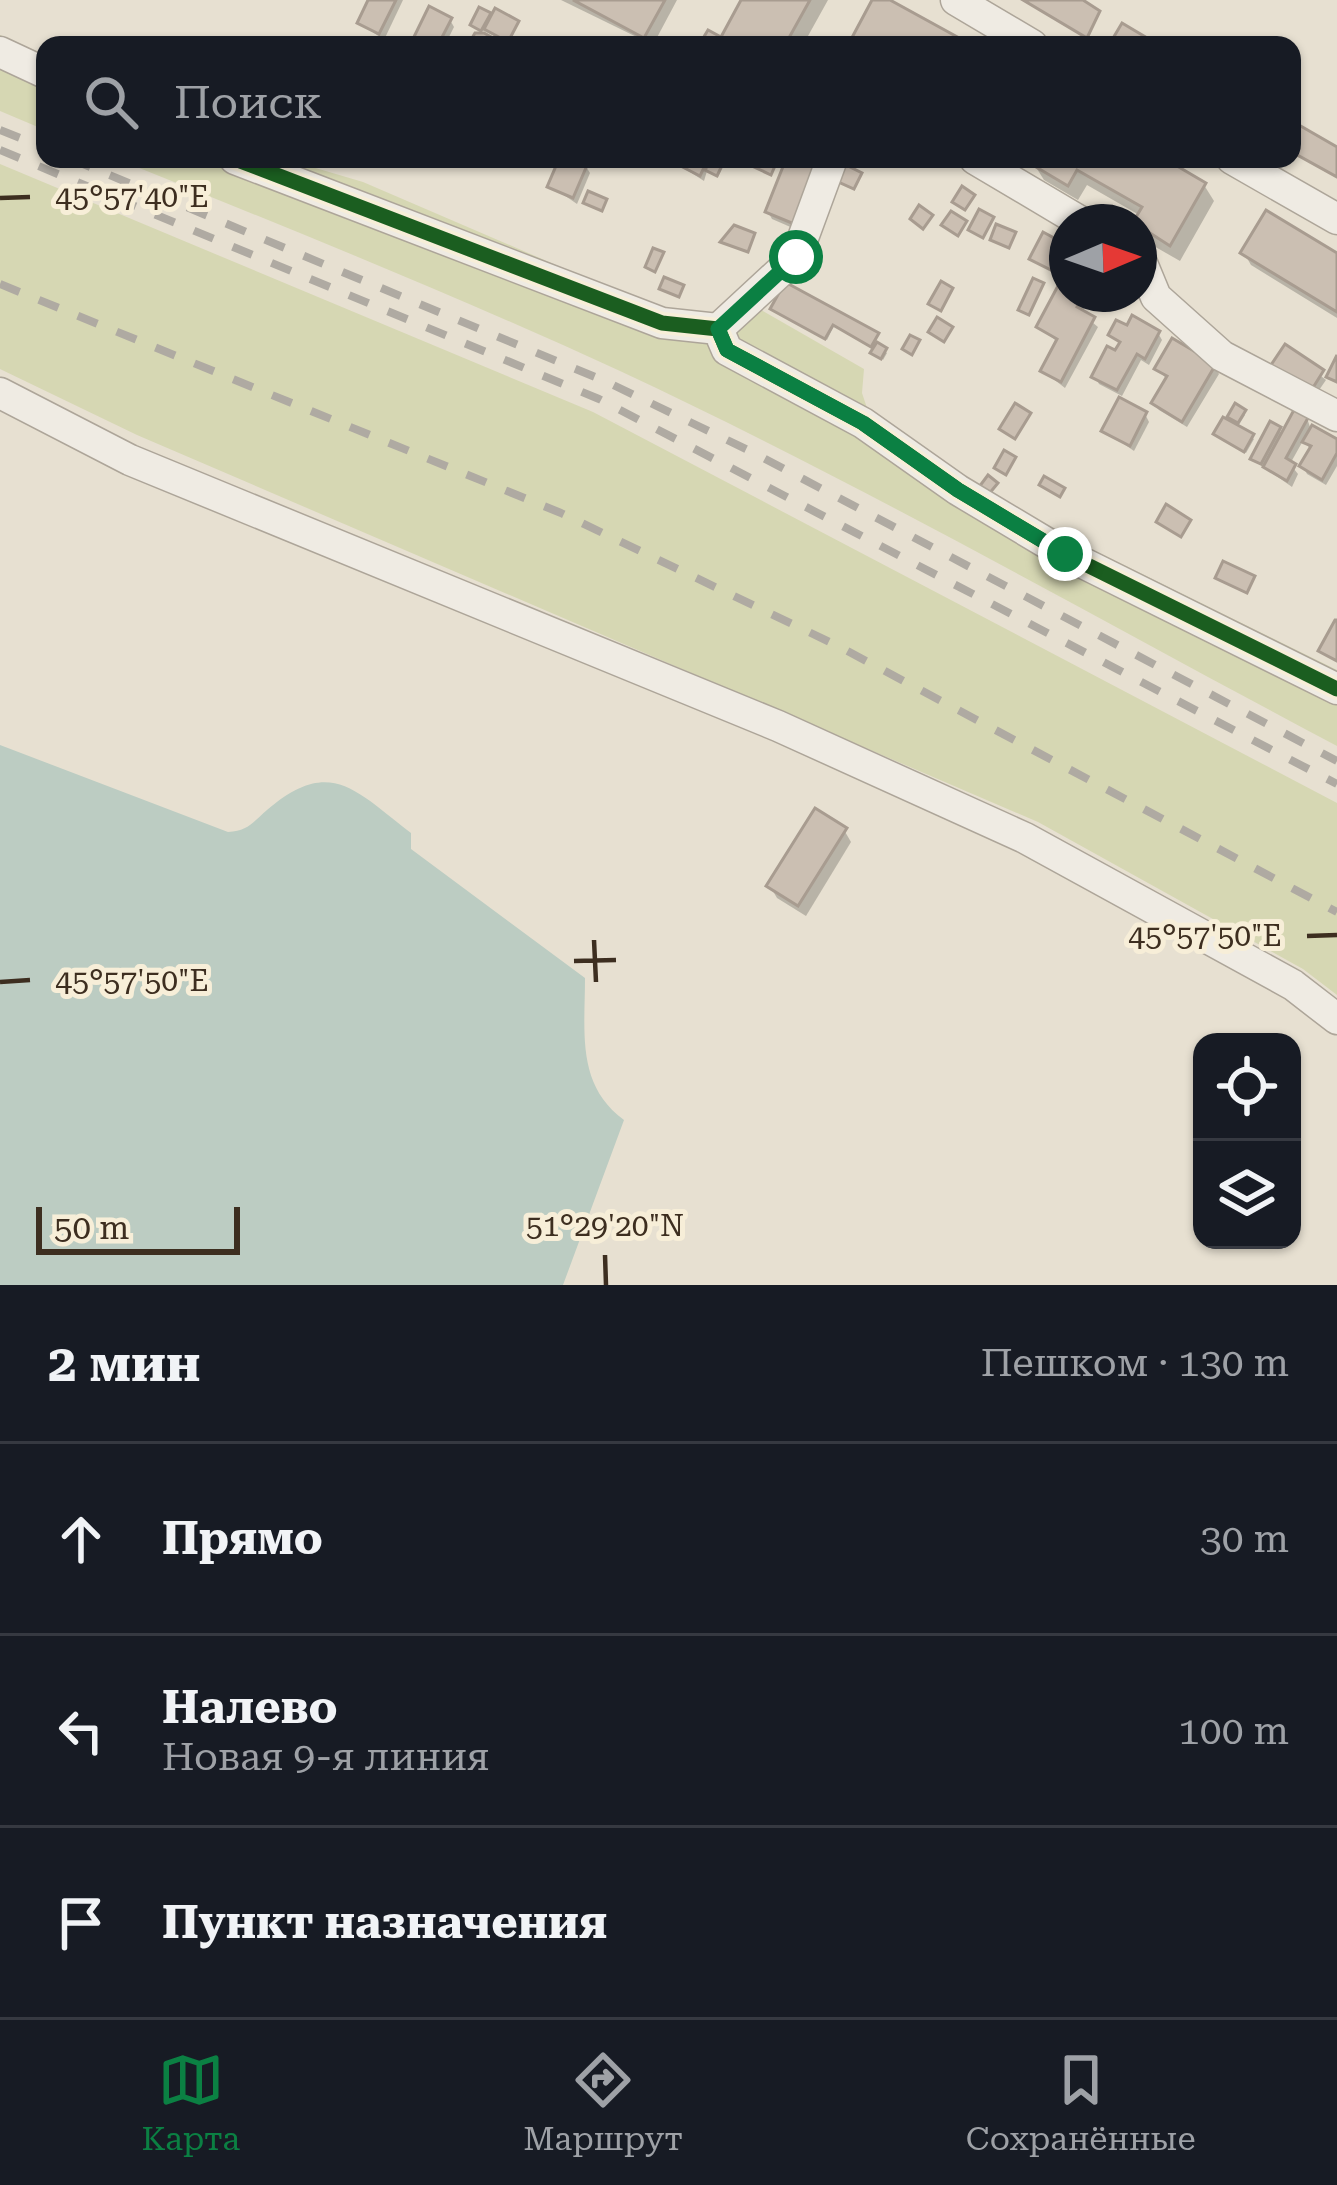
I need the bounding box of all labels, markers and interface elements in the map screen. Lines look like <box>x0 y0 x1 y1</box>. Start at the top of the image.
search box <box>36 36 1301 168</box>
icon: search <box>78 69 144 135</box>
text: Поиск <box>174 76 322 129</box>
text: 45°57'40"E <box>55 179 209 214</box>
north arrow <box>1049 204 1157 312</box>
route start <box>769 230 823 284</box>
route end <box>1038 527 1092 581</box>
text: 45°57'50"E <box>1128 918 1282 953</box>
text: 45°57'50"E <box>55 963 209 998</box>
map controls <box>1193 1033 1301 1249</box>
button: locate <box>1193 1033 1301 1141</box>
button: layers <box>1193 1141 1301 1249</box>
scale bar <box>36 1201 240 1254</box>
text: 50 m <box>54 1208 129 1247</box>
text: 51°29'20"N <box>526 1208 684 1243</box>
text: 2 мин <box>48 1334 200 1393</box>
text: Пешком · 130 m <box>981 1340 1289 1386</box>
icon: ahead <box>48 1506 114 1572</box>
text: Прямо <box>162 1512 323 1565</box>
text: 30 m <box>1200 1516 1289 1562</box>
text: Налево <box>162 1681 338 1734</box>
icon: left <box>48 1698 114 1764</box>
text: 100 m <box>1178 1708 1289 1754</box>
text: Новая 9-я линия <box>162 1734 489 1780</box>
icon: arrive <box>48 1890 114 1956</box>
text: Пункт назначения <box>162 1896 607 1949</box>
tab: Карта <box>141 2047 240 2158</box>
tab: Маршрут <box>523 2047 683 2158</box>
tab: Сохранённые <box>966 2047 1196 2158</box>

